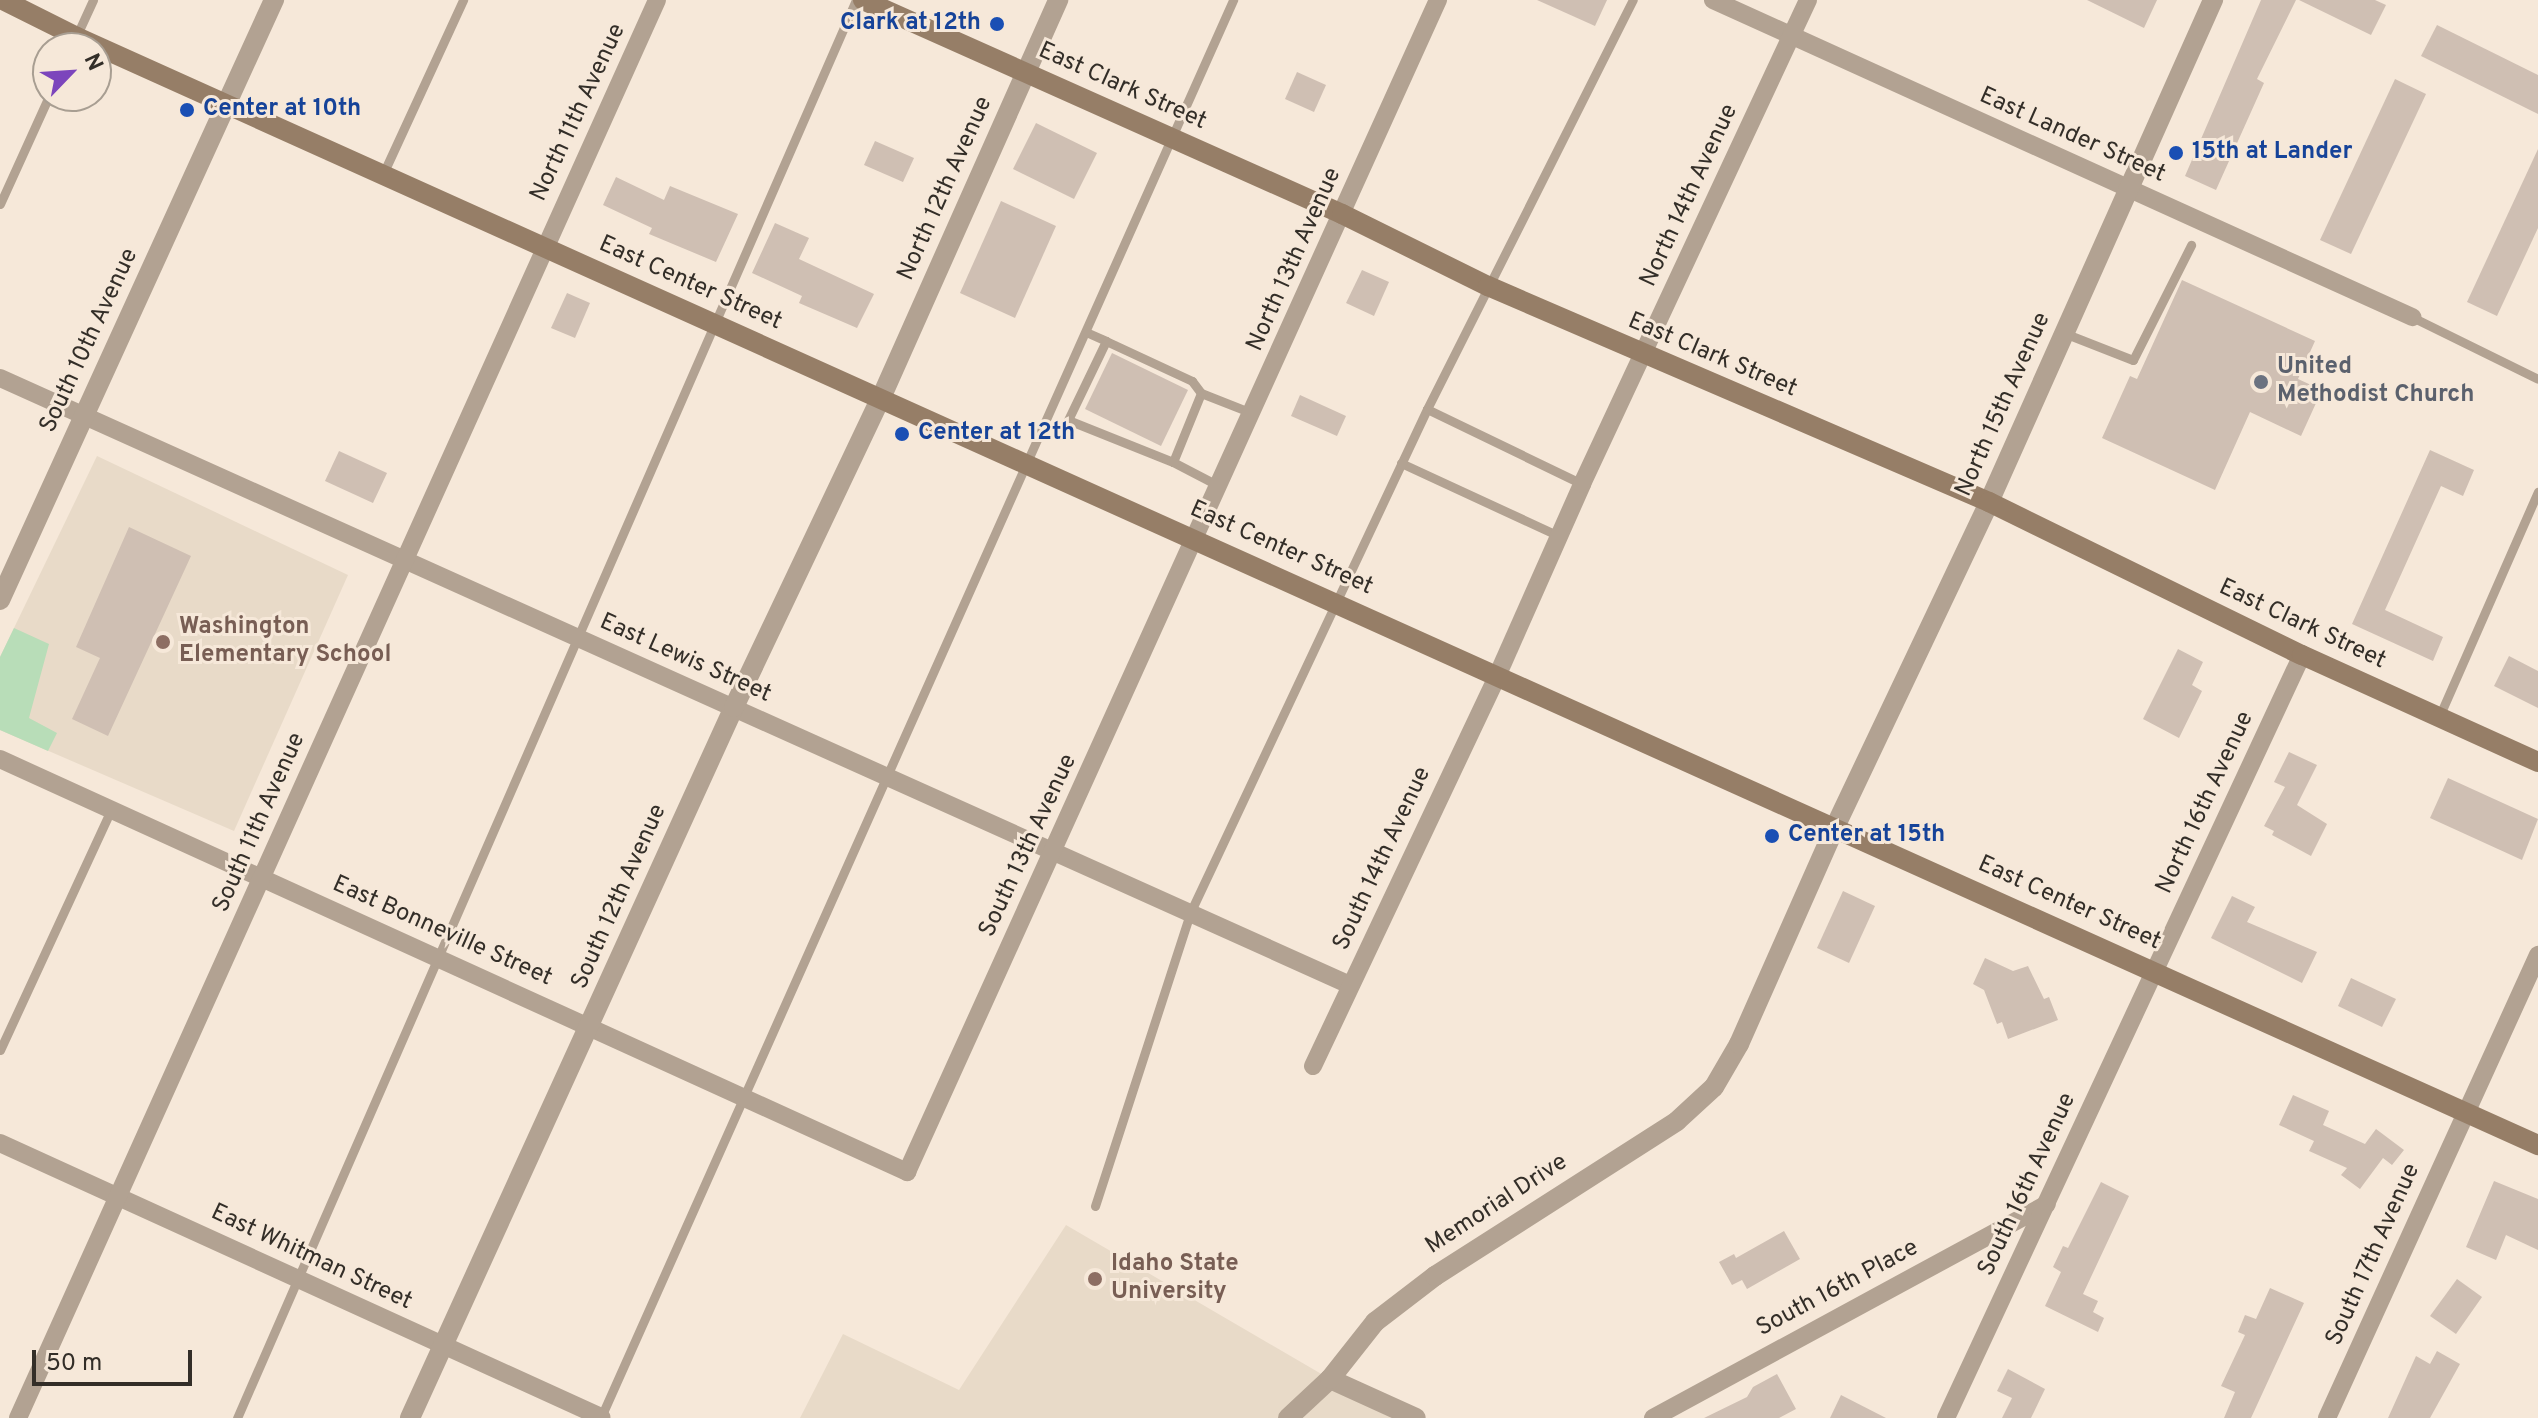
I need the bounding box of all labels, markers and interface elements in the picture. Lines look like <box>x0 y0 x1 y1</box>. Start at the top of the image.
place label: Clark at 12th <box>840 10 981 38</box>
marker: Clark at 12th <box>988 15 1006 33</box>
street label: North 11th Avenue <box>525 19 633 207</box>
north arrow <box>32 32 112 112</box>
street label: East Clark Street <box>1033 37 1211 137</box>
text: N <box>77 50 108 75</box>
street label: East Lander Street <box>1975 82 2169 190</box>
street label: North 12th Avenue <box>892 92 1000 286</box>
place label: Center at 10th <box>203 96 361 124</box>
street label: North 14th Avenue <box>1635 100 1745 292</box>
marker: Center at 10th <box>178 101 196 119</box>
place label: 15th at Lander <box>2192 139 2353 167</box>
marker: 15th at Lander <box>2167 144 2185 162</box>
street label: North 13th Avenue <box>1241 163 1349 357</box>
street label: East Center Street <box>594 231 786 337</box>
street label: South 10th Avenue <box>34 244 146 438</box>
street label: East Clark Street <box>1623 307 1801 405</box>
street label: North 15th Avenue <box>1950 308 2058 502</box>
place label: United Methodist Church <box>2277 354 2475 410</box>
marker: United Methodist Church <box>2252 373 2270 391</box>
place label: Center at 12th <box>918 420 1075 448</box>
marker: Center at 12th <box>893 425 911 443</box>
street label: East Center Street <box>1185 496 1377 602</box>
street label: East Clark Street <box>2214 574 2390 676</box>
street label: East Lewis Street <box>595 608 775 710</box>
place label: Washington Elementary School <box>179 614 391 670</box>
marker: Washington Elementary School <box>154 633 172 651</box>
street label: North 16th Avenue <box>2151 707 2261 899</box>
street label: South 11th Avenue <box>207 728 313 918</box>
street label: South 13th Avenue <box>974 749 1084 943</box>
street label: South 14th Avenue <box>1328 762 1438 956</box>
street label: South 12th Avenue <box>566 800 674 994</box>
place label: Center at 15th <box>1788 822 1945 850</box>
marker: Center at 15th <box>1763 827 1781 845</box>
street label: East Center Street <box>1973 851 2165 957</box>
street label: East Bonneville Street <box>328 871 556 993</box>
street label: South 16th Avenue <box>1973 1088 2083 1282</box>
street label: Memorial Drive <box>1421 1148 1573 1262</box>
street label: South 17th Avenue <box>2321 1159 2427 1351</box>
street label: East Whitman Street <box>206 1199 416 1317</box>
street label: South 16th Place <box>1752 1234 1924 1344</box>
place label: Idaho State University <box>1111 1251 1239 1307</box>
marker: Idaho State University <box>1086 1270 1104 1288</box>
scale bar <box>36 1334 196 1384</box>
text: 50 m <box>46 1349 102 1379</box>

